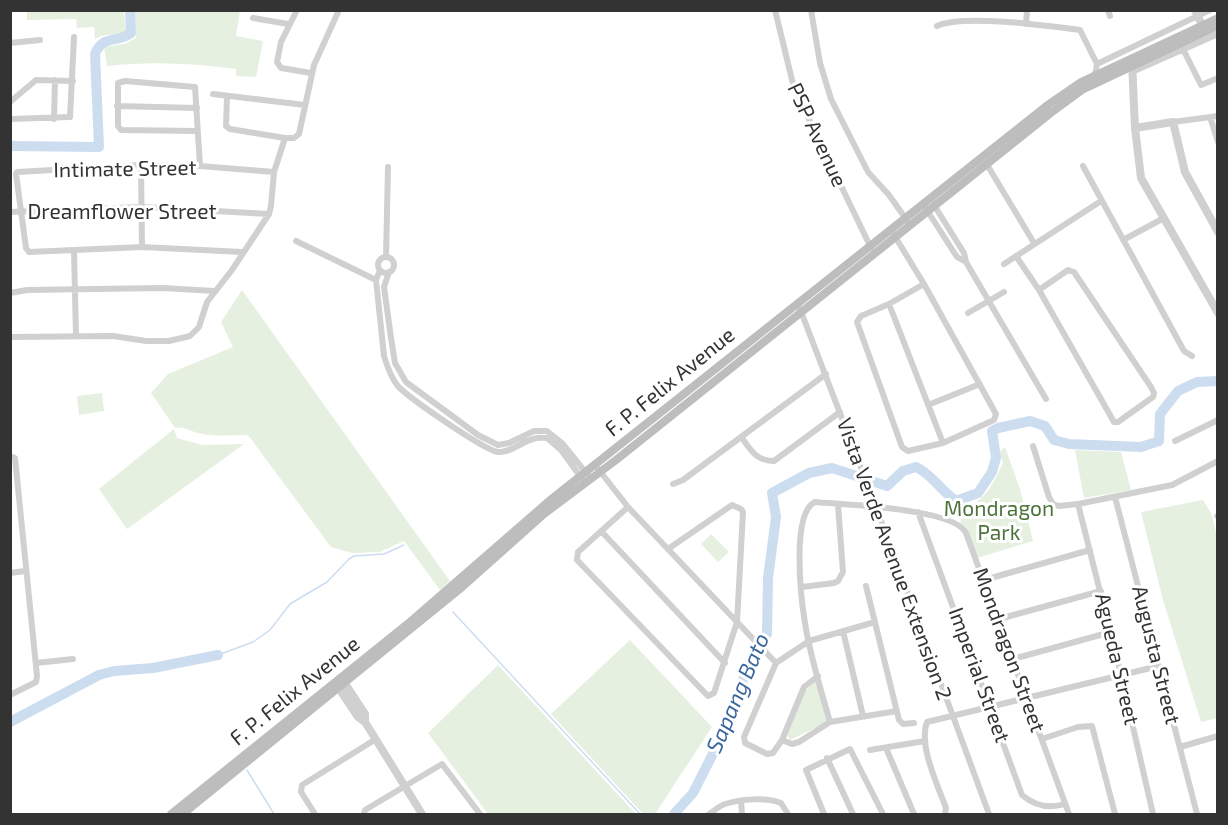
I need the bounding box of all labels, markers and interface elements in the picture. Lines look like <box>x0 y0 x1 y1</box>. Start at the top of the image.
street label: PSP Avenue <box>782 79 852 191</box>
street label: Intimate Street <box>53 155 197 183</box>
street label: Dreamflower Street <box>27 199 217 225</box>
street label: F. P. Felix Avenue <box>600 322 740 442</box>
street label: Vista Verde Avenue Extension 2 <box>831 415 957 703</box>
park label: Mondragon Park <box>944 496 1054 546</box>
street label: Mondragon Street <box>968 564 1050 736</box>
street label: Augusta Street <box>1127 583 1185 727</box>
street label: Agueda Street <box>1090 591 1144 727</box>
street label: Imperial Street <box>943 604 1015 746</box>
water label: Sapang Bato <box>701 629 775 757</box>
street label: F. P. Felix Avenue <box>225 631 365 751</box>

